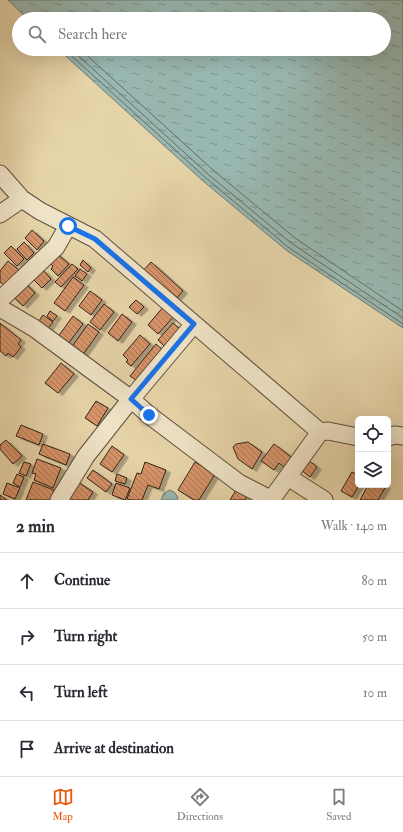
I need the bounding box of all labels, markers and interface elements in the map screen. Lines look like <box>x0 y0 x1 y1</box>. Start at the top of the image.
search box <box>12 12 391 56</box>
icon: search <box>26 23 48 45</box>
text: Search here <box>58 25 127 44</box>
route start <box>59 217 77 235</box>
route end <box>140 406 158 424</box>
map controls <box>355 416 391 488</box>
button: locate <box>355 416 391 452</box>
button: layers <box>355 452 391 488</box>
text: 2 min <box>16 516 55 537</box>
text: Walk · 140 m <box>321 518 387 534</box>
icon: ahead <box>16 570 38 592</box>
text: Continue <box>54 571 110 590</box>
text: 80 m <box>361 573 387 589</box>
icon: right <box>16 626 38 648</box>
text: Turn right <box>54 627 117 646</box>
text: 50 m <box>362 629 387 645</box>
icon: left <box>16 682 38 704</box>
text: Turn left <box>54 683 108 702</box>
text: 10 m <box>363 685 387 701</box>
icon: arrive <box>16 738 38 760</box>
text: Arrive at destination <box>54 739 174 758</box>
tab: Map <box>52 786 74 823</box>
tab: Directions <box>177 786 223 823</box>
tab: Saved <box>326 786 351 823</box>

